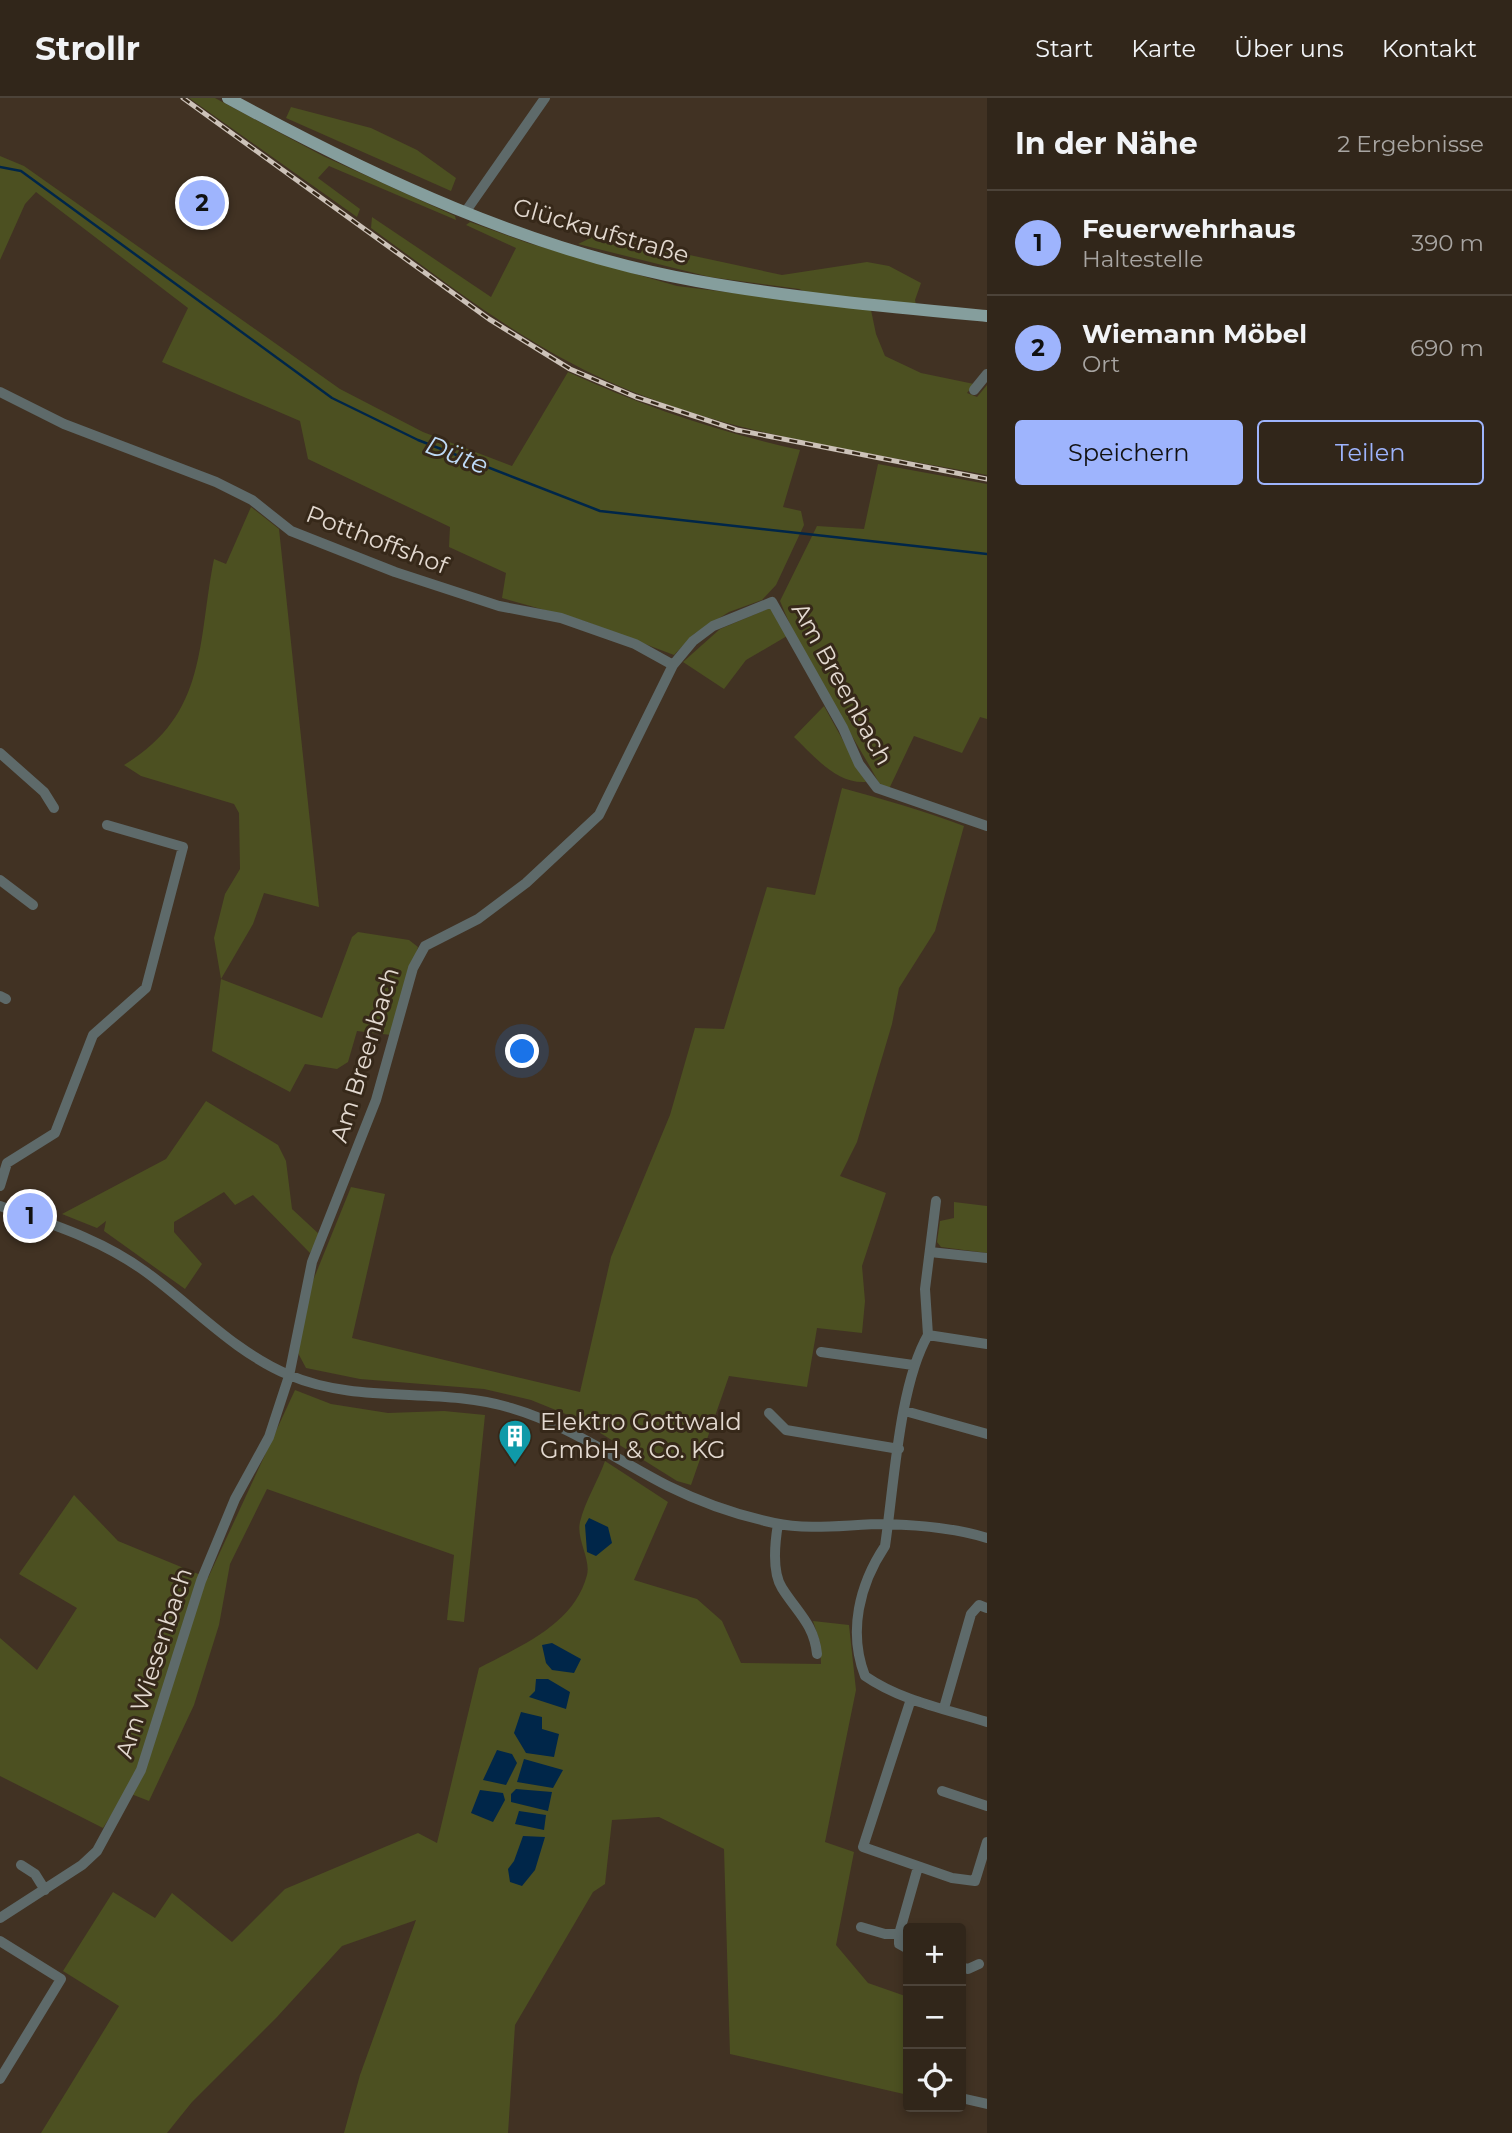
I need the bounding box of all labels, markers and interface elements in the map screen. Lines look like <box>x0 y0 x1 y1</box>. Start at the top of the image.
text: Strollr <box>35 28 140 68</box>
text: Start <box>1035 34 1093 63</box>
text: Karte <box>1131 34 1196 63</box>
text: Über uns <box>1234 34 1344 63</box>
text: Kontakt <box>1382 34 1477 63</box>
text: In der Nähe <box>1015 125 1198 162</box>
text: 2 Ergebnisse <box>1337 130 1484 158</box>
pin: 2 <box>179 177 225 229</box>
street label: Glückaufstraße <box>510 192 693 270</box>
text: Feuerwehrhaus <box>1082 213 1296 245</box>
text: 1 <box>1033 229 1043 257</box>
text: 390 m <box>1411 229 1484 257</box>
text: Haltestelle <box>1082 245 1203 273</box>
text: Wiemann Möbel <box>1082 318 1307 350</box>
text: 2 <box>1031 334 1045 362</box>
text: 690 m <box>1410 334 1484 362</box>
text: Ort <box>1082 350 1120 378</box>
button: Speichern <box>1015 420 1243 485</box>
button: Teilen <box>1257 420 1484 485</box>
water label: Düte <box>421 428 493 482</box>
street label: Potthoffshof <box>302 499 453 580</box>
street label: Am Breenbach <box>786 597 899 770</box>
street label: Am Breenbach <box>324 964 405 1146</box>
your location <box>505 1034 539 1068</box>
pin: 1 <box>7 1190 53 1242</box>
place label: Elektro Gottwald GmbH & Co. KG <box>540 1407 742 1464</box>
building icon: Elektro Gottwald GmbH & Co. KG <box>496 1417 534 1466</box>
street label: Am Wiesenbach <box>109 1564 198 1762</box>
map controls <box>903 1923 966 2112</box>
button: + <box>903 1923 966 1986</box>
button: − <box>903 1986 966 2049</box>
button: locate <box>903 2049 966 2112</box>

